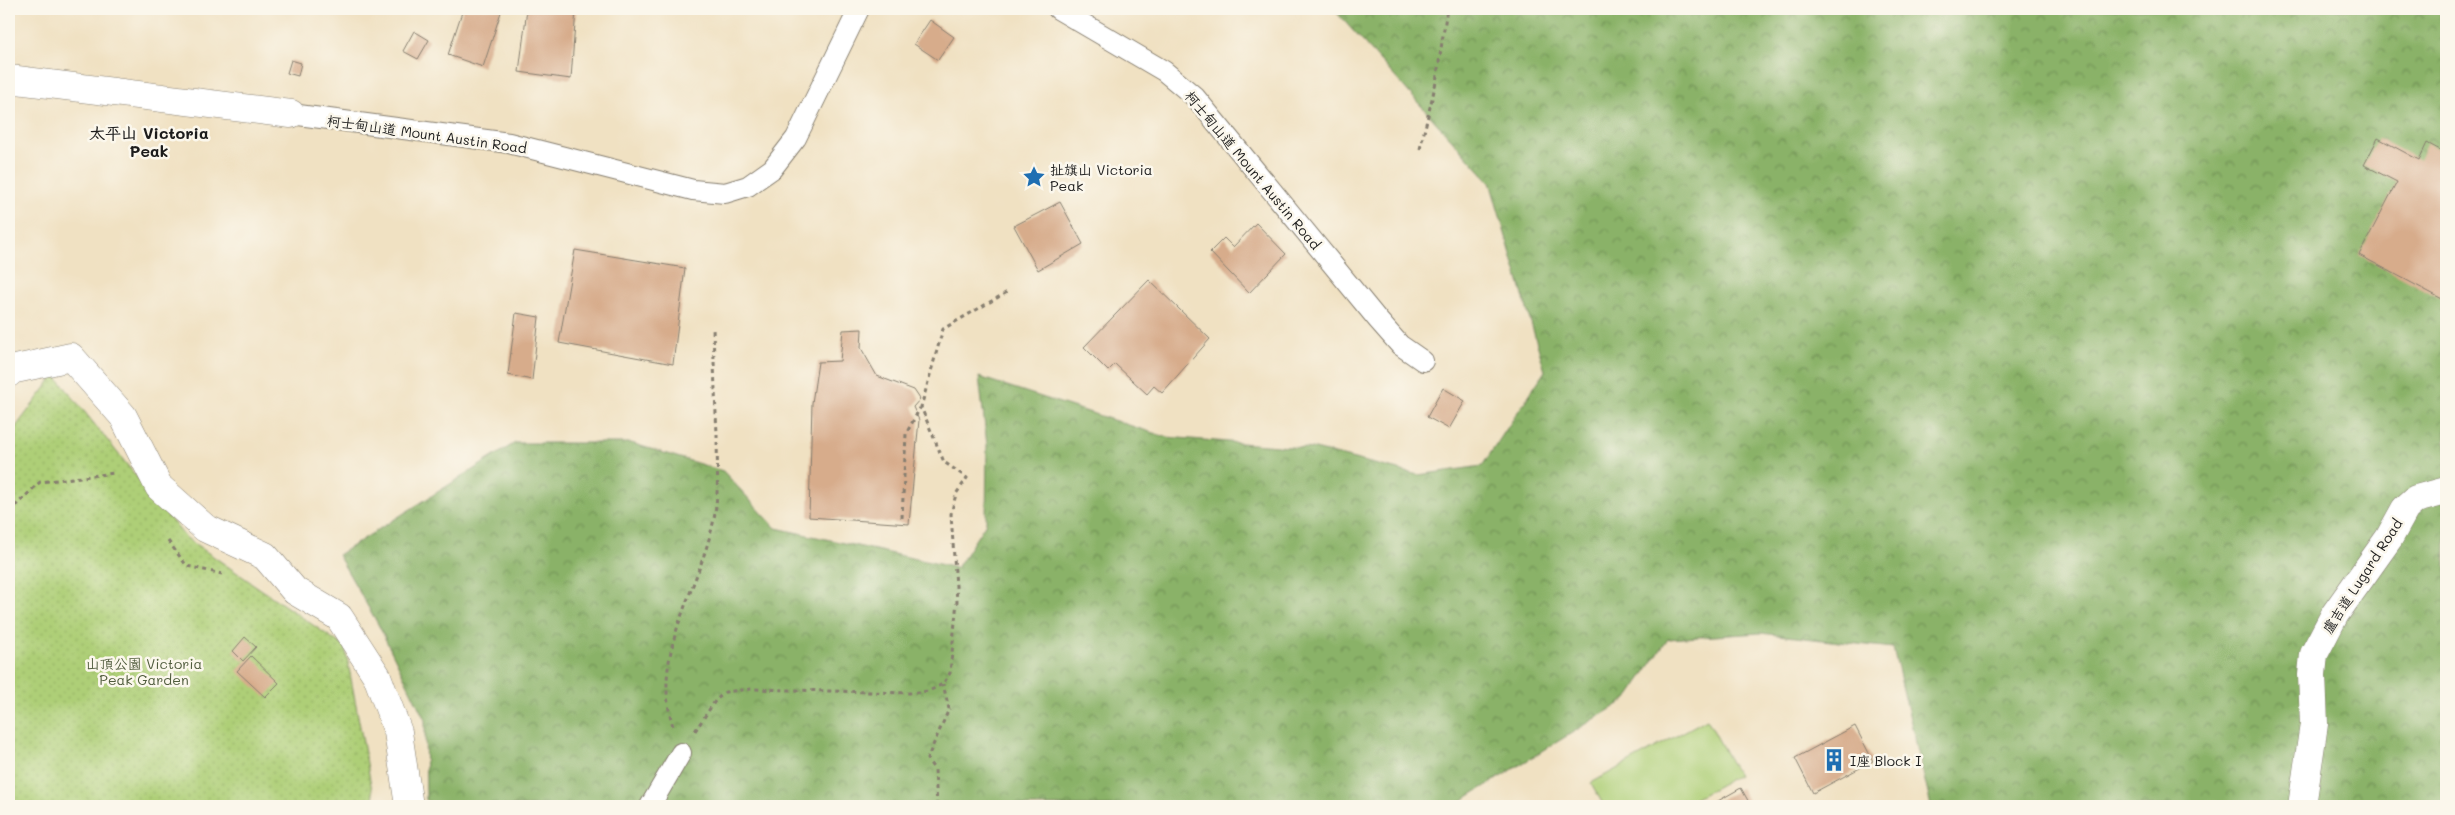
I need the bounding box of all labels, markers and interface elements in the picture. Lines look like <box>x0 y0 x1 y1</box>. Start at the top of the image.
street label: 柯士甸山道 Mount Austin Road <box>1181 87 1325 253</box>
street label: 柯士甸山道 Mount Austin Road <box>326 111 528 157</box>
district label: 太平山 Victoria Peak <box>89 122 209 161</box>
place label: 扯旗山 Victoria Peak <box>1050 160 1153 195</box>
place icon: 扯旗山 Victoria Peak <box>1021 164 1047 190</box>
street label: 盧吉道 Lugard Road <box>2318 515 2406 637</box>
park label: 山頂公園 Victoria Peak Garden <box>86 654 202 689</box>
building icon: I座 Block I <box>1821 747 1847 773</box>
place label: I座 Block I <box>1850 751 1921 770</box>

